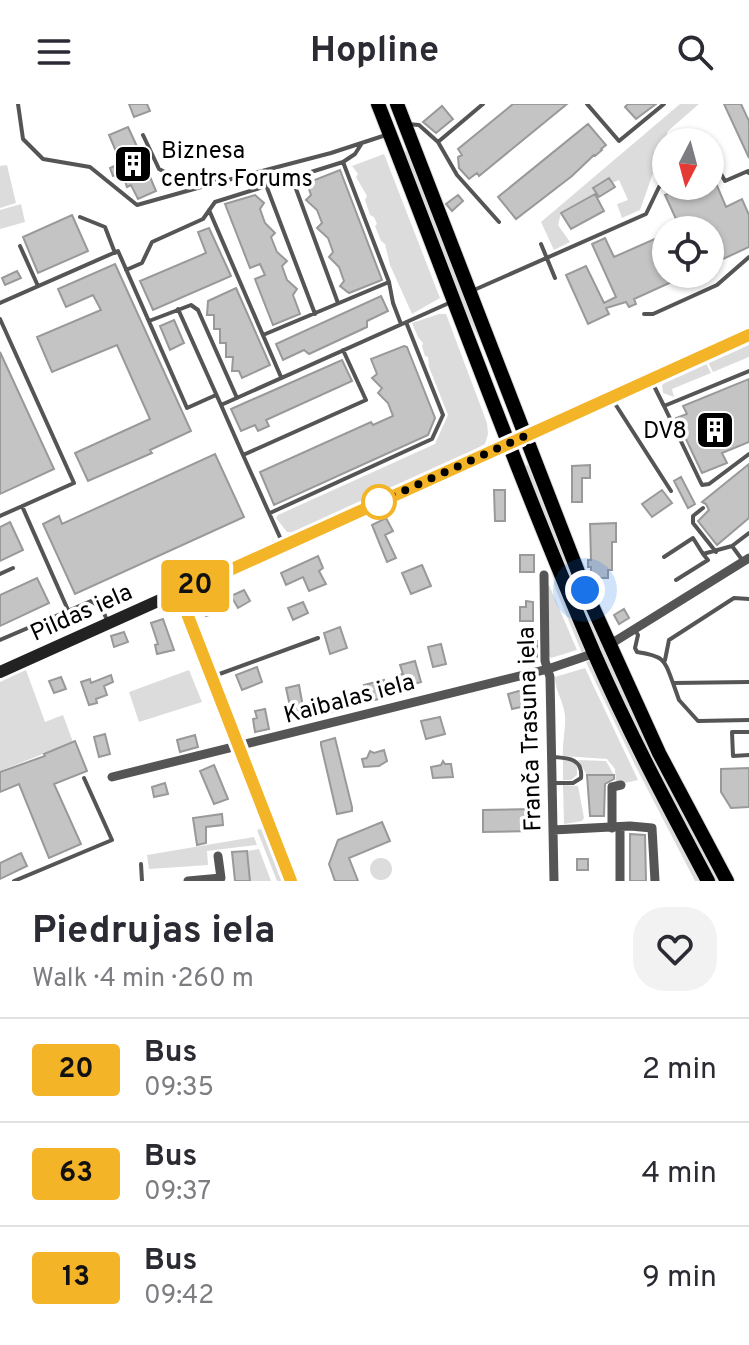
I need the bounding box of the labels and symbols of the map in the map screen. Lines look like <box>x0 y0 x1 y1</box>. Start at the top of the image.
north arrow <box>652 128 724 200</box>
place label: Biznesa centrs Forums <box>161 137 313 195</box>
building icon: Biznesa centrs Forums <box>112 143 154 185</box>
building icon: DV8 <box>694 409 736 451</box>
place label: DV8 <box>643 417 687 447</box>
unlabelled marker <box>362 485 396 519</box>
line badge: 20 <box>159 560 231 612</box>
your location <box>565 570 605 610</box>
street label: Pildas iela <box>26 578 137 650</box>
street label: Franča Trasuna iela <box>512 626 550 832</box>
street label: Kaibalas iela <box>281 668 418 732</box>

